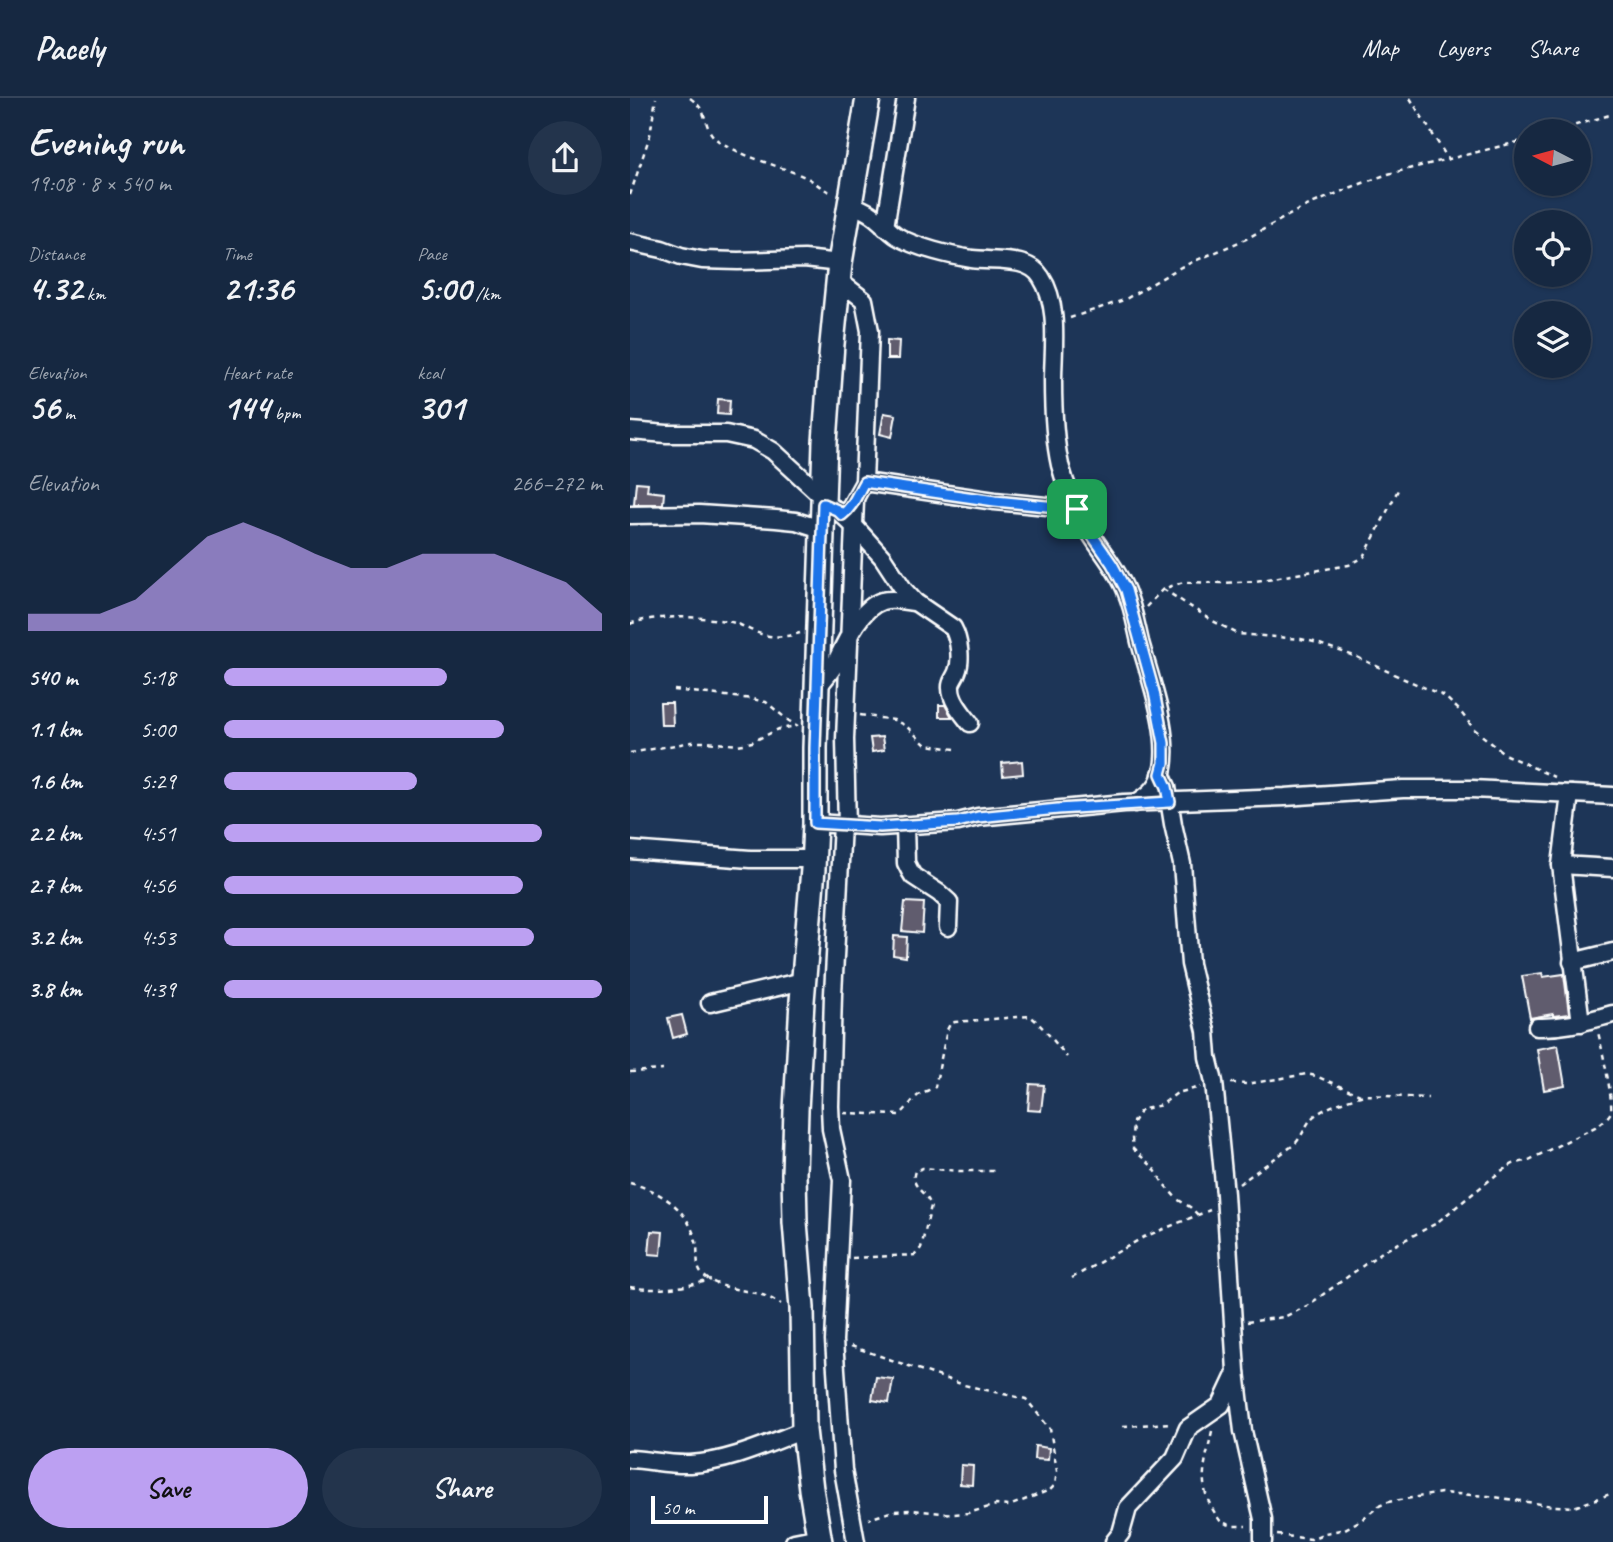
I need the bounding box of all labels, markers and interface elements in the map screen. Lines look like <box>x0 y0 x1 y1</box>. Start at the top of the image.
text: Pacely <box>35 27 104 69</box>
text: Map <box>1362 33 1399 63</box>
text: Layers <box>1437 33 1490 63</box>
text: Share <box>1528 33 1578 63</box>
text: Evening run <box>28 119 184 166</box>
north arrow <box>1514 119 1591 196</box>
map controls <box>1514 119 1591 378</box>
button: share <box>528 121 602 195</box>
text: 19:08 · 8 × 540 m <box>28 169 171 198</box>
button: locate <box>1514 210 1591 287</box>
text: Distance <box>28 242 85 266</box>
text: Time <box>223 242 252 266</box>
text: Pace <box>417 242 447 266</box>
text: 4.32 <box>28 266 82 311</box>
text: 21:36 <box>223 266 293 311</box>
text: 5:00 <box>417 266 471 311</box>
text: km <box>82 282 105 306</box>
text: /km <box>471 282 500 306</box>
button: layers <box>1514 301 1591 378</box>
text: Elevation <box>28 361 86 385</box>
text: Heart rate <box>223 361 292 385</box>
text: kcal <box>417 361 442 385</box>
text: 56 <box>28 385 60 430</box>
text: 144 <box>223 385 270 430</box>
text: 301 <box>417 385 465 430</box>
text: m <box>60 401 75 425</box>
text: bpm <box>270 401 301 425</box>
text: Elevation <box>28 469 99 498</box>
text: 266–272 m <box>511 469 602 498</box>
pin <box>1047 479 1107 539</box>
icon: arrive <box>1058 490 1096 528</box>
text: 540 m <box>28 663 77 692</box>
text: 5:18 <box>140 663 176 692</box>
text: 1.1 km <box>28 715 82 744</box>
text: 5:00 <box>140 715 176 744</box>
text: 1.6 km <box>28 767 82 796</box>
text: 5:29 <box>140 767 176 796</box>
text: 2.2 km <box>28 819 82 848</box>
text: 4:51 <box>140 819 176 848</box>
text: 2.7 km <box>28 871 81 900</box>
text: 4:56 <box>140 871 176 900</box>
text: 3.2 km <box>28 923 82 952</box>
text: 4:53 <box>140 923 176 952</box>
text: 3.8 km <box>28 975 82 1004</box>
text: 4:39 <box>140 975 176 1004</box>
button: Save <box>28 1448 308 1528</box>
button: Share <box>322 1448 602 1528</box>
scale bar <box>651 1493 768 1525</box>
text: 50 m <box>662 1496 694 1520</box>

